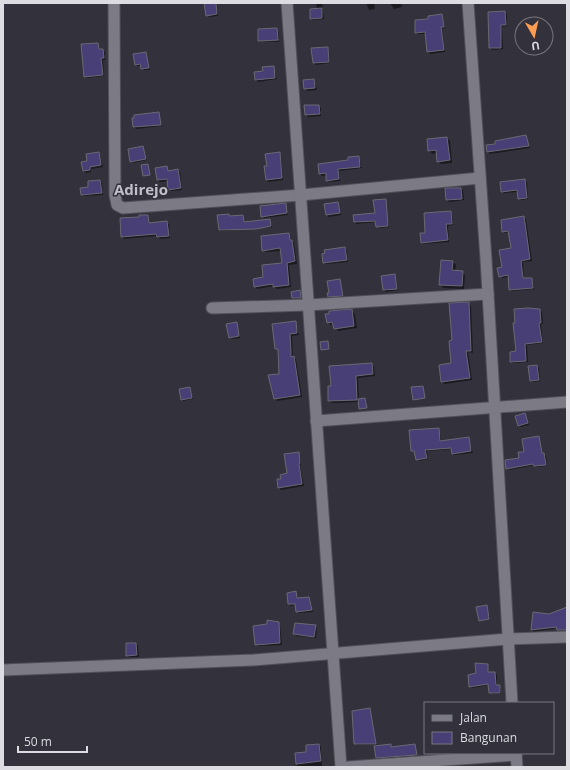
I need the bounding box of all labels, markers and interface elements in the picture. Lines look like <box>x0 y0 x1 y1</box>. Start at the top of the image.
north arrow <box>514 16 554 56</box>
text: U <box>530 38 541 54</box>
district label: Adirejo <box>114 179 168 199</box>
legend <box>424 702 554 754</box>
text: Jalan <box>459 709 487 726</box>
scale bar <box>18 728 87 754</box>
text: Bangunan <box>460 729 517 746</box>
text: 50 m <box>24 733 52 750</box>

